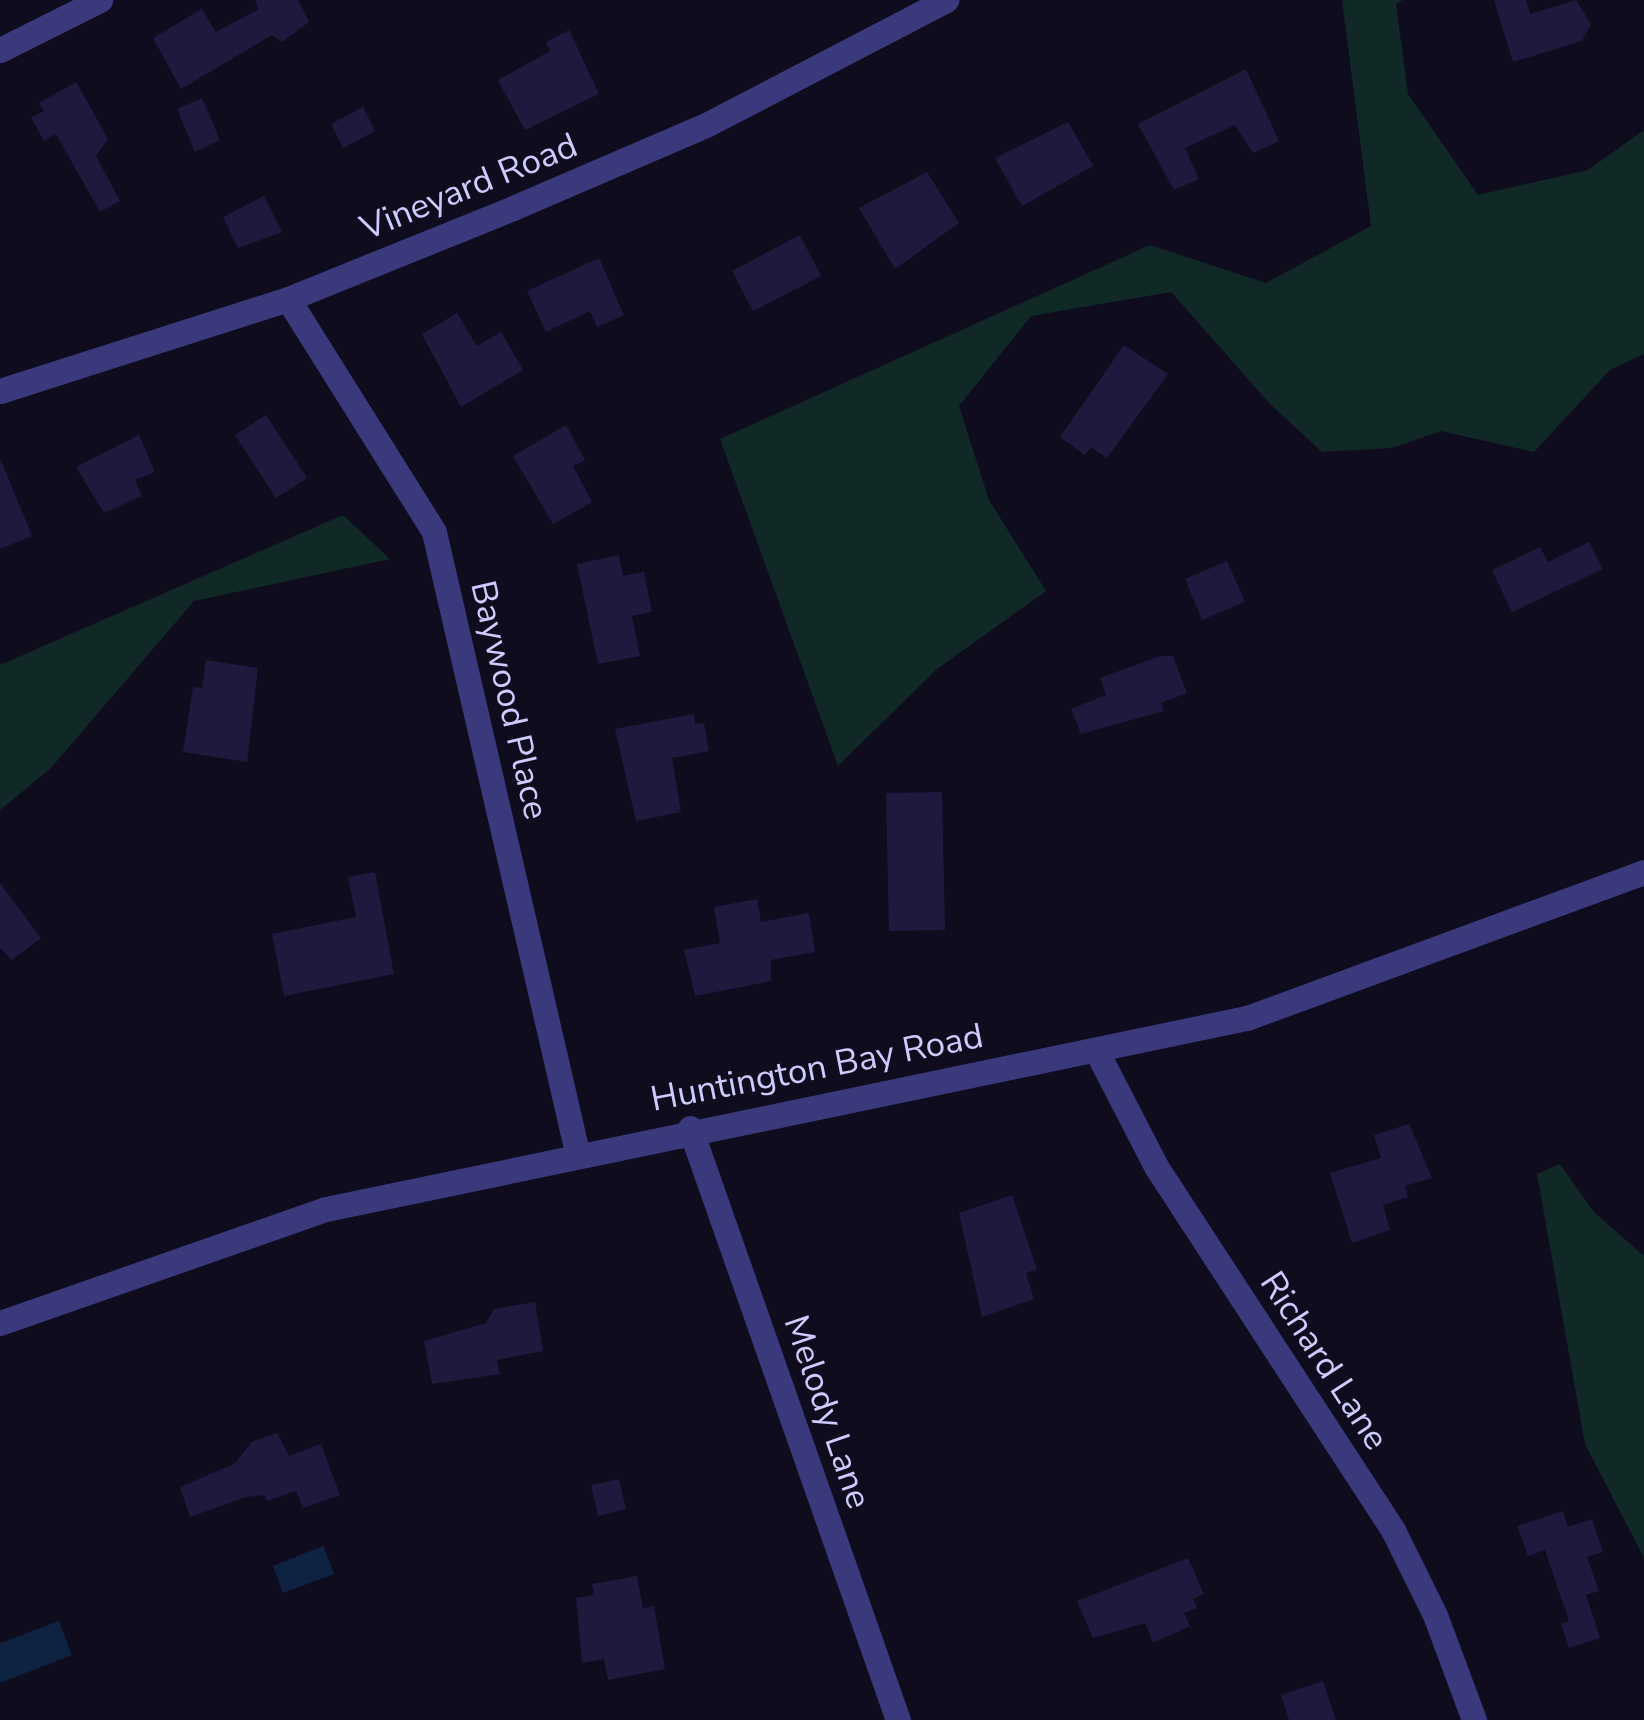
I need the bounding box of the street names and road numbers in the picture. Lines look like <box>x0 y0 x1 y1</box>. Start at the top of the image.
street label: Vineyard Road <box>355 124 583 250</box>
street label: Baywood Place <box>461 577 557 823</box>
street label: Huntington Bay Road <box>647 1015 987 1121</box>
street label: Richard Lane <box>1251 1264 1397 1458</box>
street label: Melody Lane <box>774 1310 880 1514</box>

